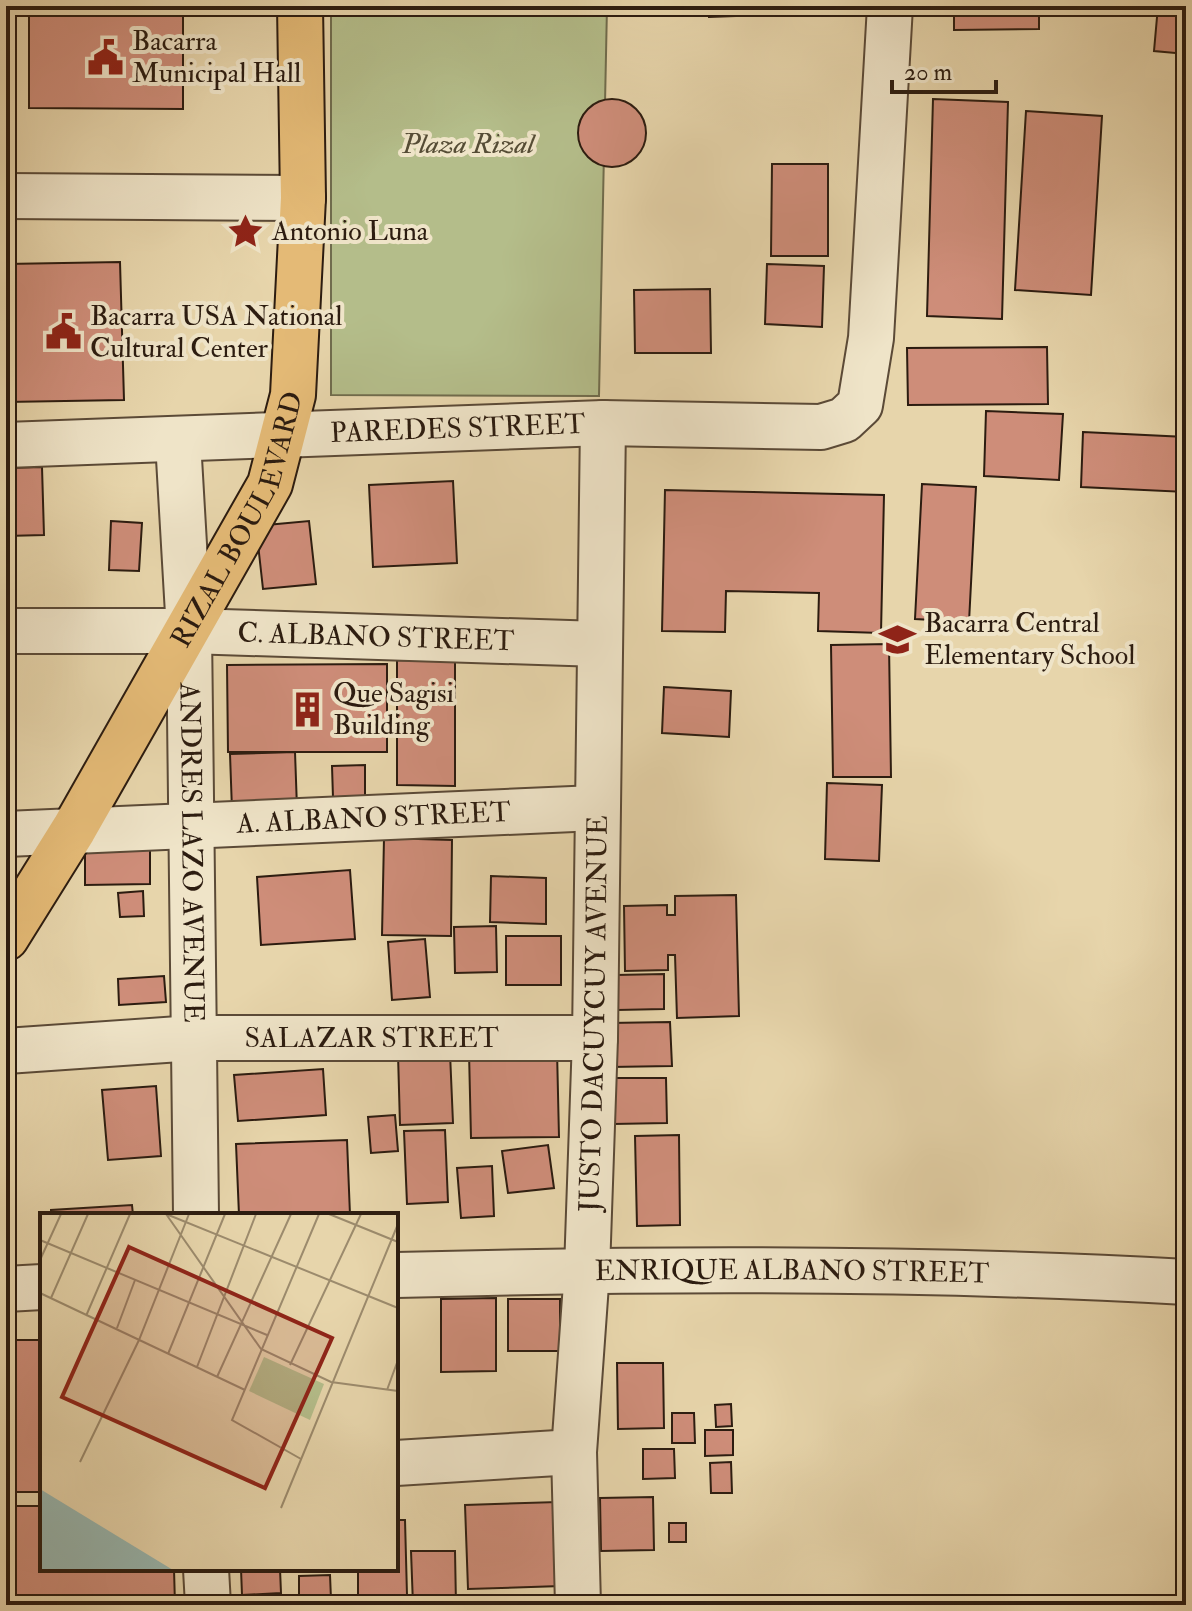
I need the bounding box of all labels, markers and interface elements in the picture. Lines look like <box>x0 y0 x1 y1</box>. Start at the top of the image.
place label: Bacarra Municipal Hall <box>132 24 301 91</box>
public building icon: Bacarra Municipal Hall <box>87 38 125 76</box>
scale bar <box>892 44 996 94</box>
text: 20 m <box>904 57 953 88</box>
park label: Plaza Rizal <box>401 127 536 162</box>
place icon: Antonio Luna <box>227 212 265 250</box>
place label: Antonio Luna <box>271 214 429 249</box>
place label: Bacarra USA National Cultural Center <box>90 299 343 366</box>
public building icon: Bacarra USA National Cultural Center <box>45 313 83 351</box>
street label: RIZAL BOULEVARD <box>163 388 311 654</box>
street label: PAREDES STREET <box>329 406 586 451</box>
place label: Bacarra Central Elementary School <box>924 606 1135 673</box>
street label: C. ALBANO STREET <box>237 615 515 659</box>
school or university icon: Bacarra Central Elementary School <box>879 620 917 658</box>
place label: Que Sagisi Building <box>333 676 454 743</box>
street label: ANDRES LAZO AVENUE <box>172 681 211 1023</box>
building icon: Que Sagisi Building <box>288 690 326 728</box>
street label: A. ALBANO STREET <box>235 794 512 841</box>
street label: JUSTO DACUYCUY AVENUE <box>571 815 615 1214</box>
street label: SALAZAR STREET <box>244 1021 499 1056</box>
inset map <box>40 1213 398 1571</box>
street label: ENRIQUE ALBANO STREET <box>594 1253 990 1291</box>

